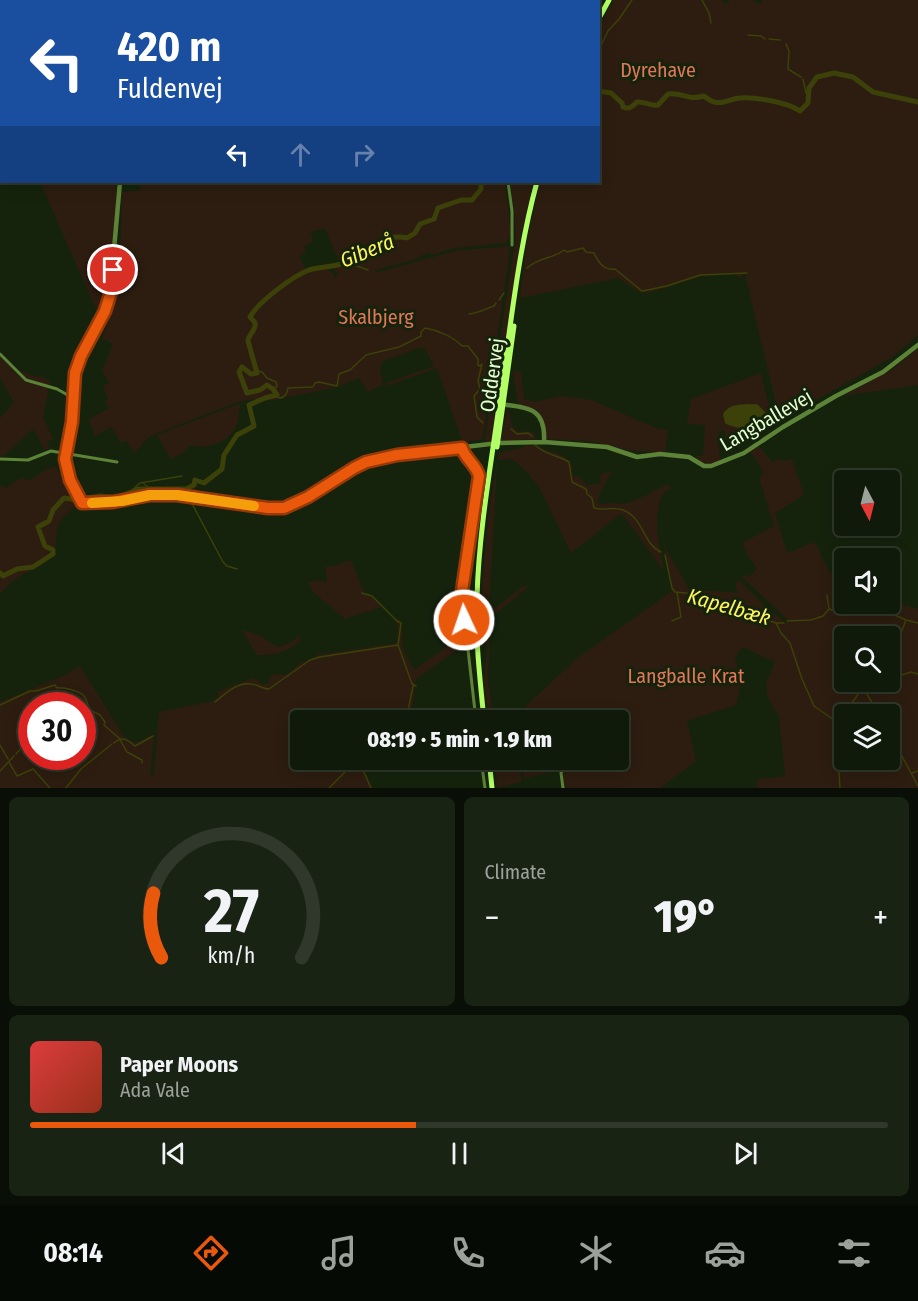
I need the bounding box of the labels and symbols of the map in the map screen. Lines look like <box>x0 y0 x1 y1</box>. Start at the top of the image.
park label: Dyrehave <box>620 58 696 82</box>
water label: Giberå <box>336 228 398 274</box>
pin <box>87 244 138 295</box>
park label: Skalbjerg <box>338 305 414 329</box>
street label: Oddervej <box>475 336 509 414</box>
street label: Langballevej <box>716 384 816 456</box>
north arrow <box>834 470 900 536</box>
water label: Kapelbæk <box>684 583 774 631</box>
position arrow <box>432 588 496 652</box>
park label: Langballe Krat <box>628 664 745 688</box>
speed limit sign: 30 <box>18 692 96 770</box>

